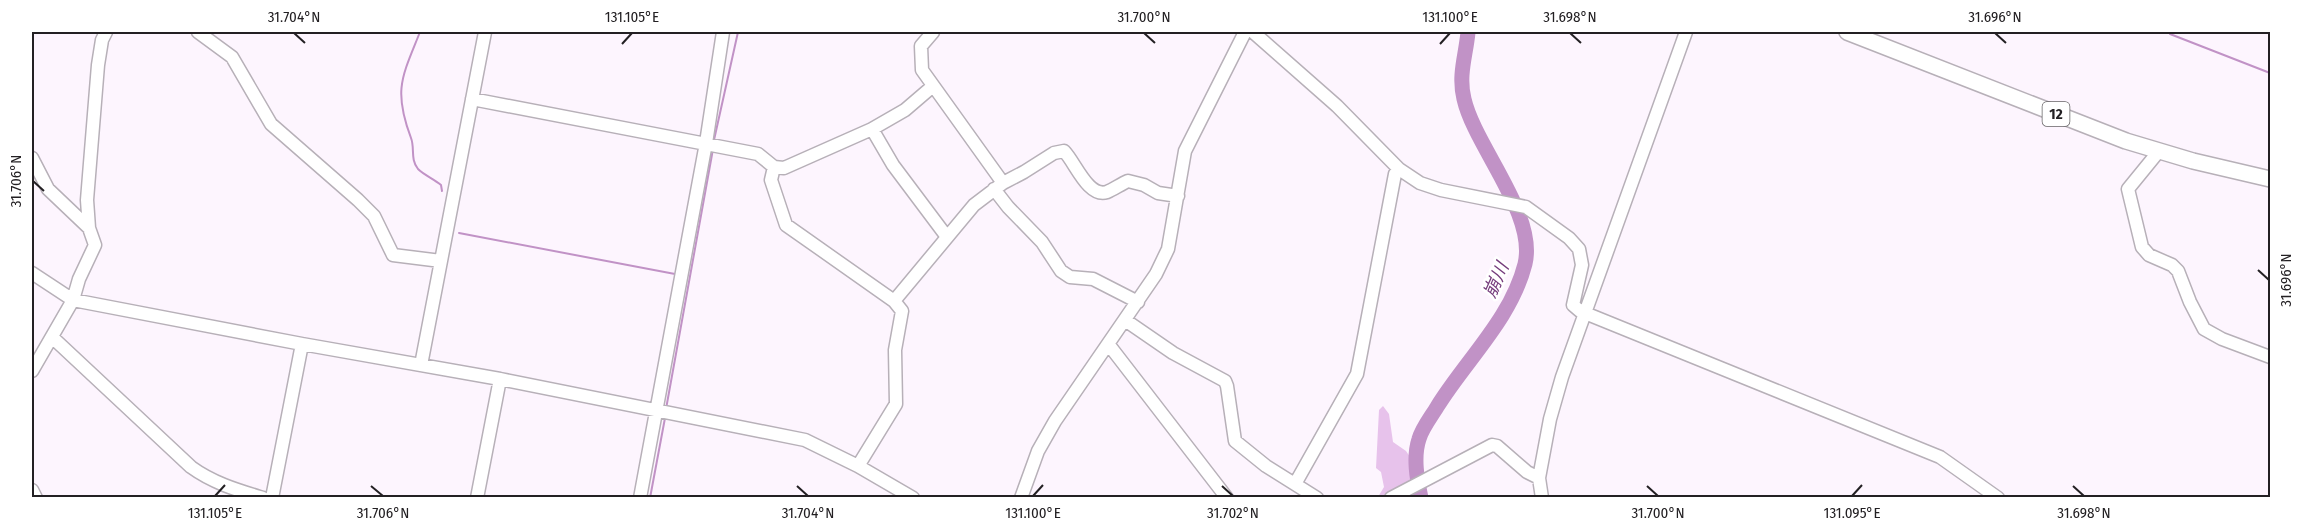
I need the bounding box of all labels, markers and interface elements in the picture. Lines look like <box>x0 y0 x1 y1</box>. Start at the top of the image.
text: 31.704°N <box>268 8 320 26</box>
text: 131.105°E <box>605 8 659 26</box>
text: 31.700°N <box>1117 8 1171 26</box>
text: 131.100°E <box>1422 8 1478 26</box>
text: 31.698°N <box>1543 8 1597 26</box>
text: 31.696°N <box>1968 8 2022 26</box>
road number: 12 <box>2042 102 2070 126</box>
text: 31.706°N <box>7 155 25 207</box>
text: 31.696°N <box>2277 253 2295 307</box>
water label: 崩川 <box>1479 257 1514 301</box>
text: 131.105°E <box>188 504 242 522</box>
text: 31.706°N <box>357 504 409 522</box>
text: 31.704°N <box>782 504 834 522</box>
text: 131.100°E <box>1005 504 1061 522</box>
text: 31.702°N <box>1207 504 1259 522</box>
text: 31.700°N <box>1631 504 1685 522</box>
text: 131.095°E <box>1824 504 1880 522</box>
text: 31.698°N <box>2057 504 2111 522</box>

